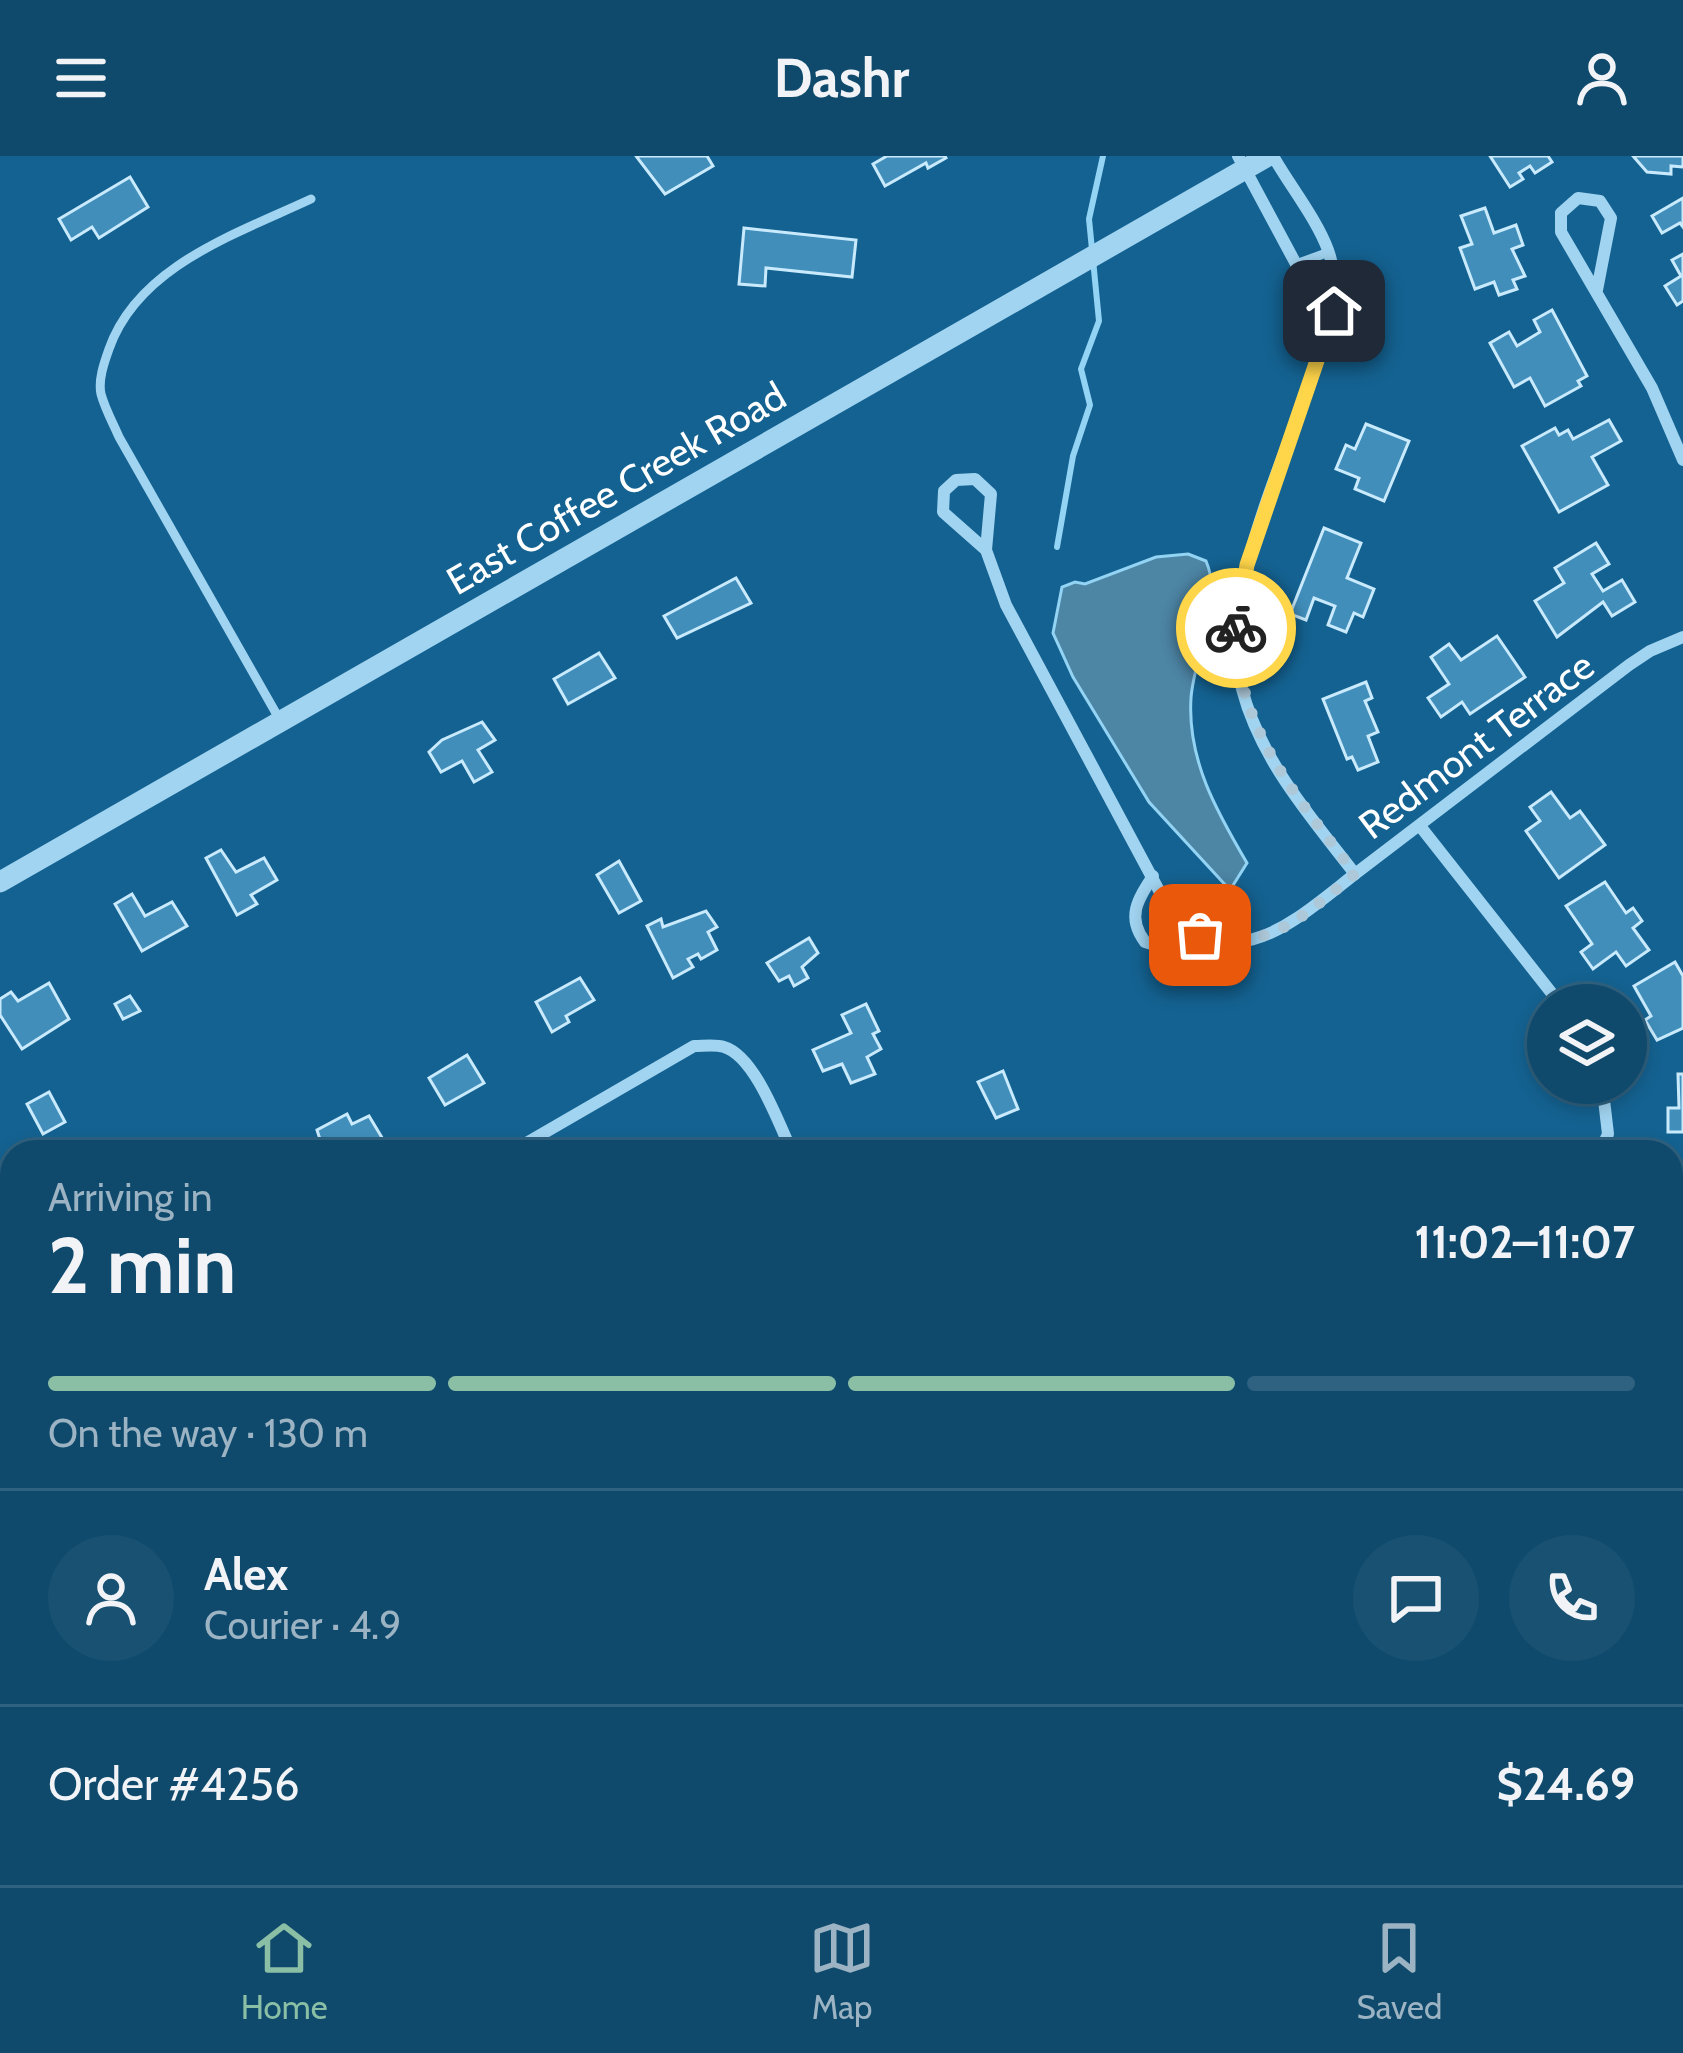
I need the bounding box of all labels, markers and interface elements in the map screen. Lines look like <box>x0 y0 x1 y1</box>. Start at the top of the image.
icon: menu <box>48 45 114 111</box>
text: Dashr <box>774 45 909 111</box>
icon: person <box>1569 45 1635 111</box>
pin <box>1283 260 1385 362</box>
icon: home <box>1301 278 1367 344</box>
street label: East Coffee Creek Road <box>438 371 794 605</box>
courier <box>1176 568 1296 688</box>
icon: bike <box>1203 595 1269 661</box>
street label: Redmont Terrace <box>1349 641 1603 849</box>
pin <box>1149 884 1251 986</box>
icon: bag <box>1167 902 1233 968</box>
map controls <box>1527 984 1647 1104</box>
button: layers <box>1527 984 1647 1104</box>
text: Arriving in <box>48 1173 212 1221</box>
text: 11:02–11:07 <box>1415 1215 1635 1269</box>
text: 2 min <box>48 1218 236 1313</box>
text: On the way · 130 m <box>48 1409 368 1457</box>
button: person <box>48 1535 174 1661</box>
button: chat <box>1353 1535 1479 1661</box>
button: phone <box>1509 1535 1635 1661</box>
text: Alex <box>204 1547 288 1601</box>
text: Courier · 4.9 <box>204 1601 401 1649</box>
text: Order #4256 <box>48 1757 300 1811</box>
text: $24.69 <box>1497 1757 1635 1811</box>
tab: Home <box>241 1915 328 2027</box>
tab: Map <box>809 1915 875 2027</box>
tab: Saved <box>1357 1915 1442 2027</box>

